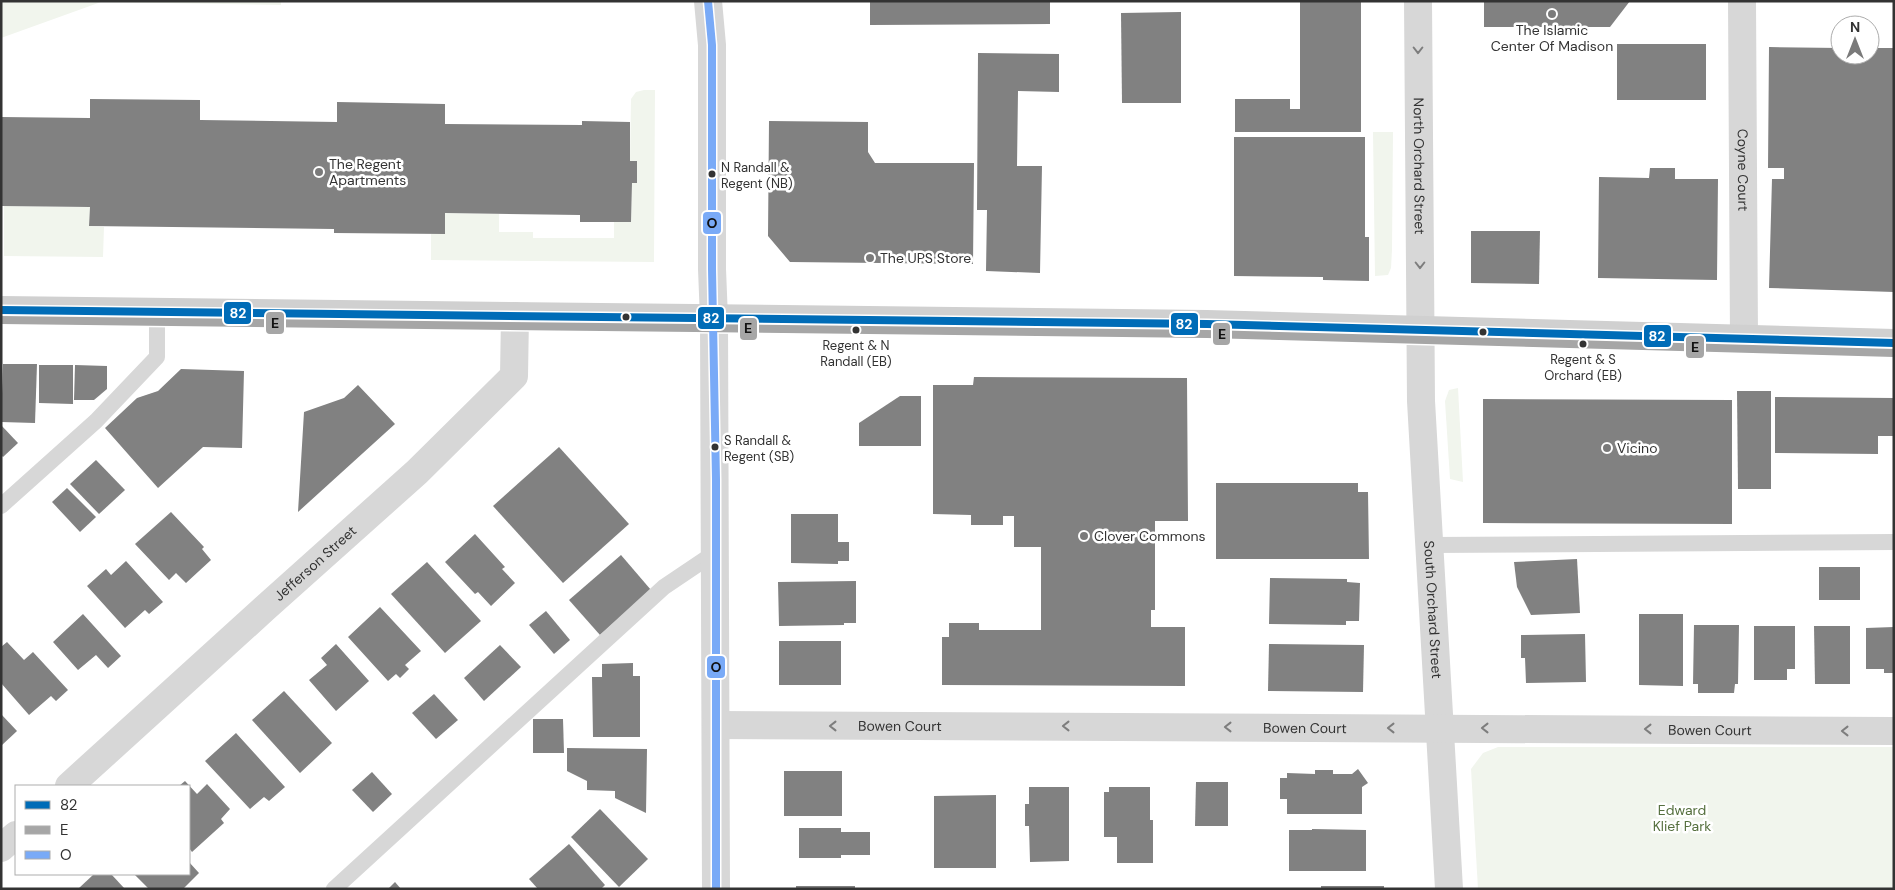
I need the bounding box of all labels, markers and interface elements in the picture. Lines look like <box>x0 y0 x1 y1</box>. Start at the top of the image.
marker: The Islamic Center Of Madison <box>1546 8 1558 20</box>
north arrow <box>1830 15 1880 65</box>
text: N <box>1850 18 1860 36</box>
place label: The Islamic Center Of Madison <box>1491 21 1613 55</box>
one-way arrow <box>1413 46 1423 54</box>
street label: North Orchard Street <box>1410 97 1429 235</box>
street label: Coyne Court <box>1734 129 1752 211</box>
place label: The Regent Apartments <box>329 155 406 189</box>
place label: N Randall & Regent (NB) <box>721 159 793 192</box>
marker: The Regent Apartments <box>313 166 325 178</box>
marker: N Randall & Regent (NB) <box>707 169 717 179</box>
line badge: O <box>702 211 722 235</box>
text: O <box>707 214 718 232</box>
place label: The UPS Store <box>880 249 971 267</box>
marker: The UPS Store <box>864 252 876 264</box>
one-way arrow <box>1415 262 1425 269</box>
line badge: 82 <box>223 301 252 325</box>
text: 82 <box>230 304 246 322</box>
line badge: 82 <box>697 306 725 330</box>
text: 82 <box>703 309 719 327</box>
line badge: E <box>265 311 285 335</box>
unlabelled marker <box>621 312 631 322</box>
line badge: 82 <box>1170 312 1199 336</box>
text: E <box>271 314 279 332</box>
text: 82 <box>1176 315 1192 333</box>
line badge: E <box>739 317 758 341</box>
text: E <box>744 319 752 337</box>
line badge: E <box>1212 322 1231 346</box>
line badge: 82 <box>1643 324 1672 348</box>
marker: Regent & N Randall (EB) <box>851 325 861 335</box>
text: E <box>1218 325 1226 343</box>
unlabelled marker <box>1478 327 1488 337</box>
text: 82 <box>1649 327 1665 345</box>
line badge: E <box>1685 335 1705 359</box>
place label: Regent & N Randall (EB) <box>820 337 892 370</box>
text: E <box>1691 338 1699 356</box>
marker: Regent & S Orchard (EB) <box>1578 339 1588 349</box>
place label: Regent & S Orchard (EB) <box>1544 351 1622 384</box>
place label: S Randall & Regent (SB) <box>724 432 794 465</box>
place label: Vicino <box>1617 439 1657 457</box>
marker: S Randall & Regent (SB) <box>710 442 720 452</box>
marker: Vicino <box>1601 442 1613 454</box>
street label: Jefferson Street <box>270 522 360 605</box>
place label: Clover Commons <box>1094 527 1206 545</box>
marker: Clover Commons <box>1078 530 1090 542</box>
street label: South Orchard Street <box>1420 540 1446 679</box>
line badge: O <box>706 655 726 679</box>
text: O <box>711 658 722 676</box>
street label: Bowen Court <box>858 717 942 735</box>
street label: Bowen Court <box>1263 719 1347 737</box>
one-way arrow <box>829 721 836 731</box>
one-way arrow <box>1061 721 1069 732</box>
street label: Bowen Court <box>1668 721 1752 739</box>
one-way arrow <box>1224 722 1232 732</box>
one-way arrow <box>1386 723 1394 733</box>
one-way arrow <box>1481 723 1488 733</box>
one-way arrow <box>1643 724 1651 734</box>
one-way arrow <box>1841 726 1848 736</box>
legend <box>15 785 190 875</box>
text: 82 <box>60 795 78 815</box>
park label: Edward Klief Park <box>1653 801 1711 835</box>
text: E <box>60 820 68 840</box>
text: O <box>60 845 72 865</box>

